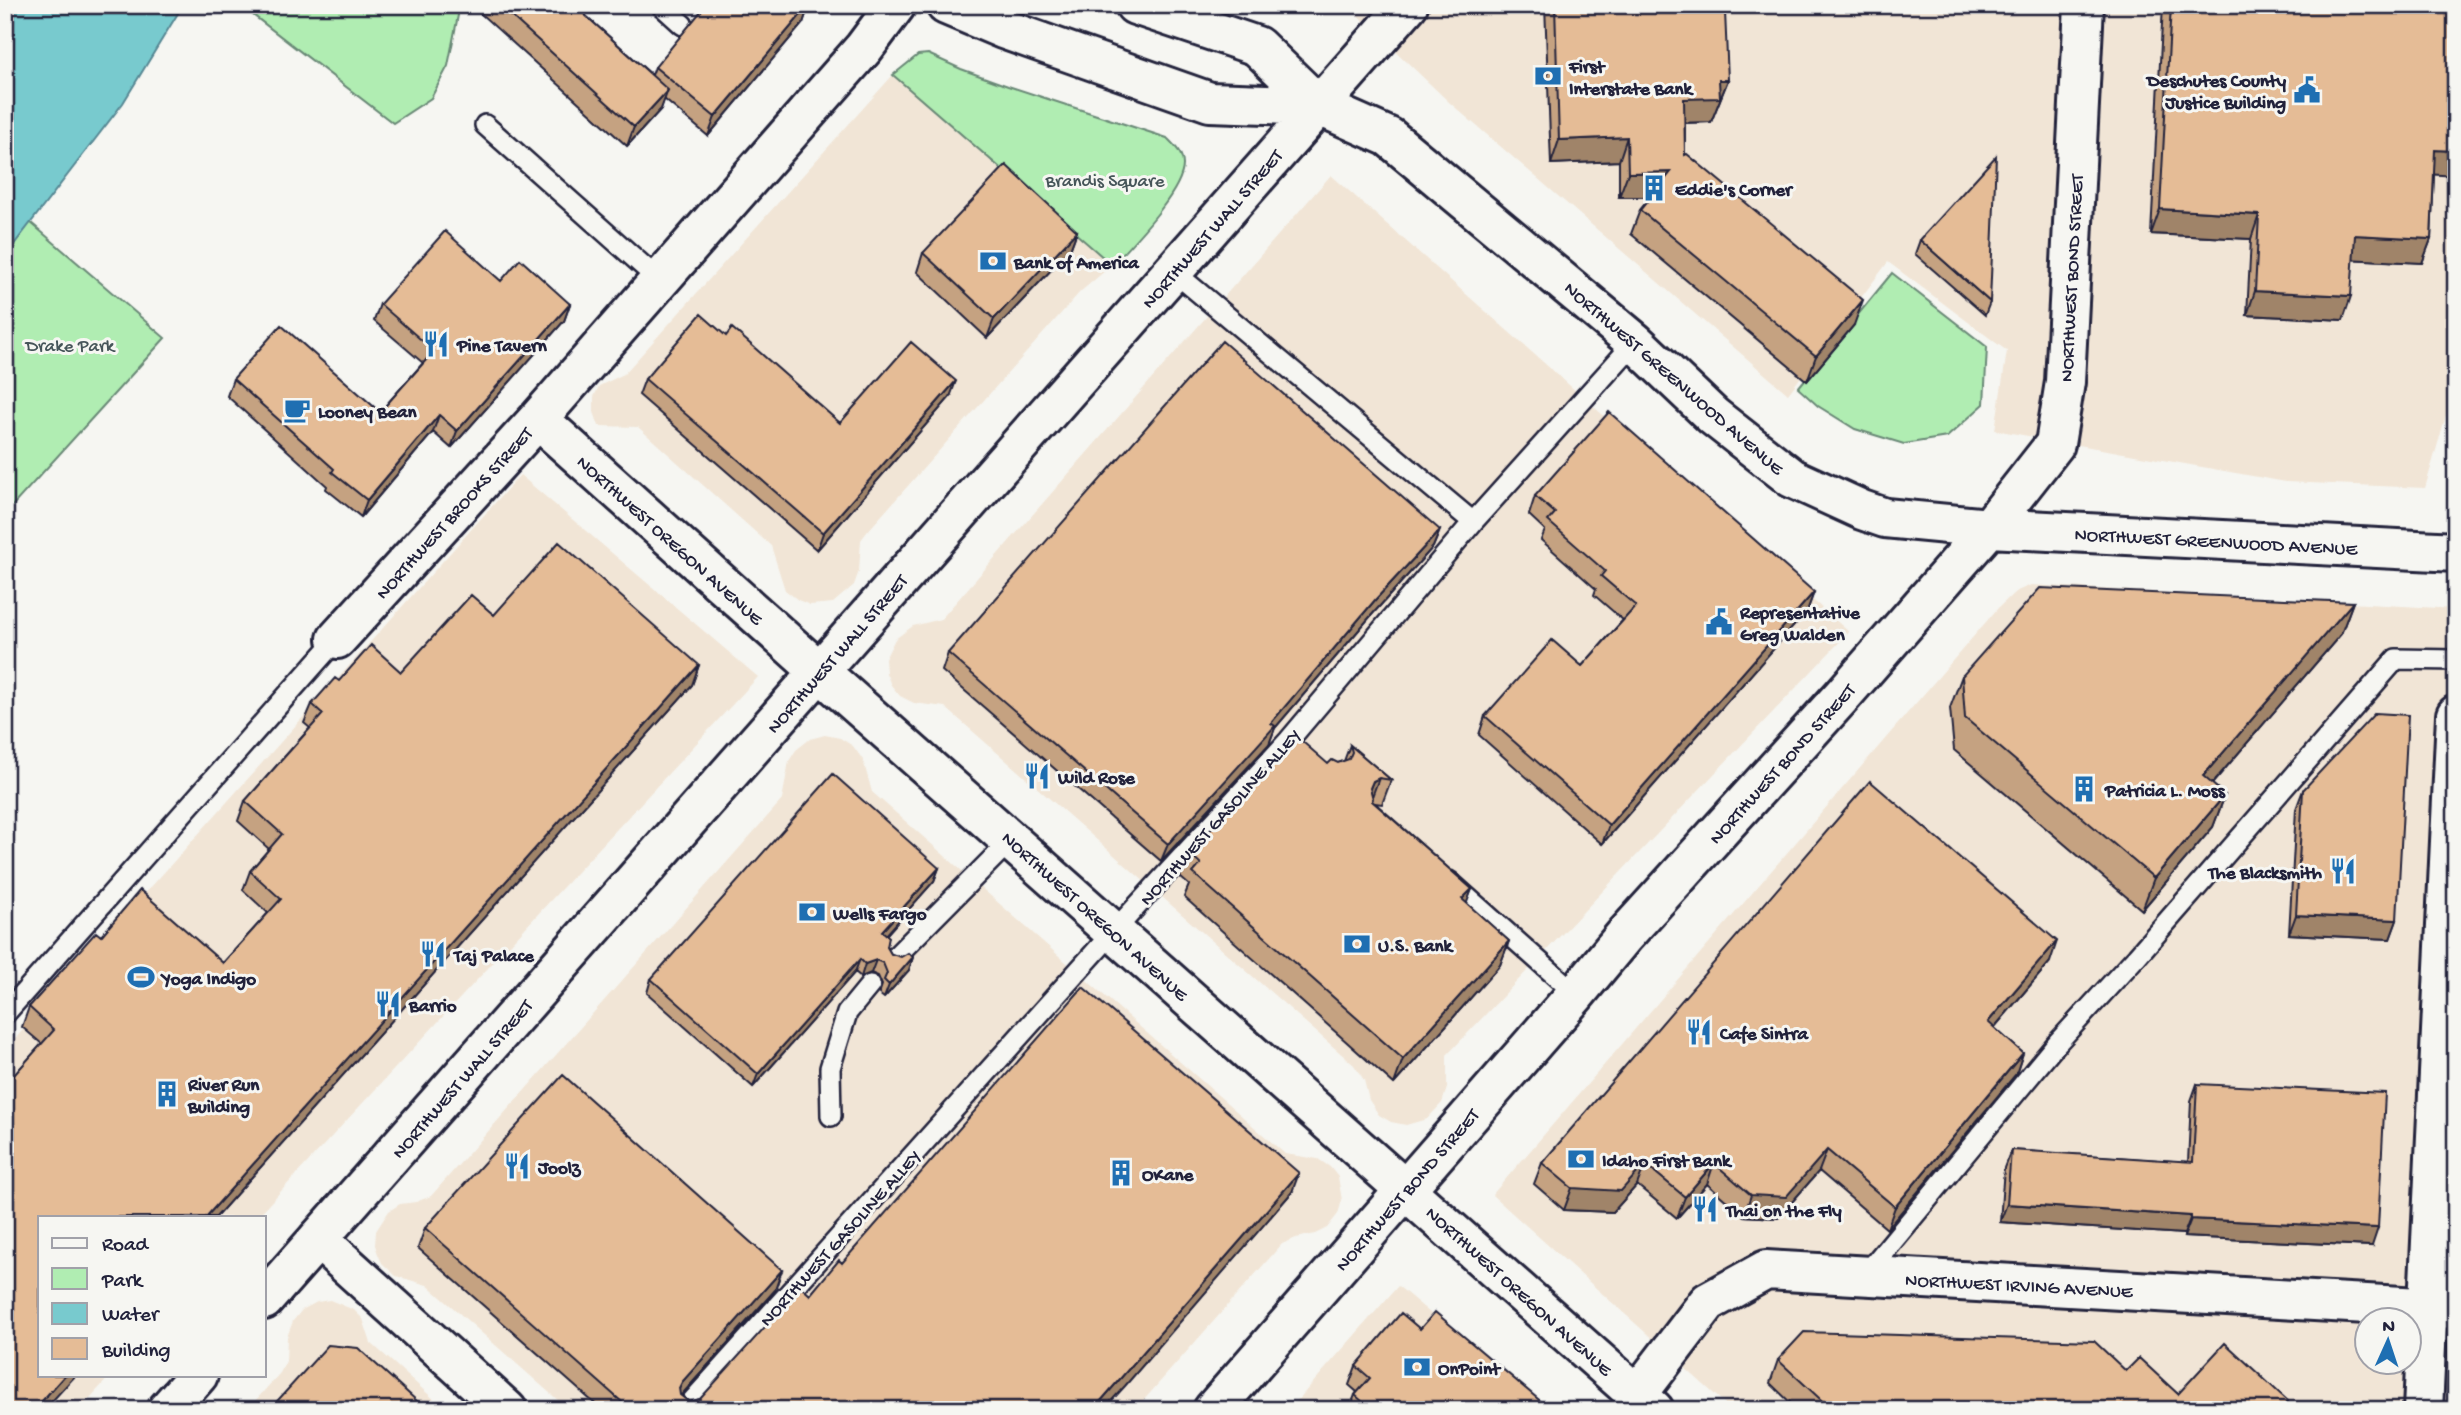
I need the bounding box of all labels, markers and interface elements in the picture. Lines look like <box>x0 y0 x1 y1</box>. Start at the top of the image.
place label: First Interstate Bank <box>1568 57 1695 102</box>
bank icon: First Interstate Bank <box>1533 61 1563 91</box>
place label: Deschutes County Justice Building <box>2145 71 2287 116</box>
public building icon: Deschutes County Justice Building <box>2292 75 2322 105</box>
street label: NORTHWEST WALL STREET <box>1138 145 1289 315</box>
park label: Brandis Square <box>1045 171 1165 194</box>
building icon: Eddie's Corner <box>1639 173 1669 203</box>
street label: NORTHWEST BOND STREET <box>2057 173 2090 383</box>
place label: Eddie's Corner <box>1675 180 1794 203</box>
bank icon: Bank of America <box>978 246 1008 276</box>
place label: Bank of America <box>1013 253 1140 276</box>
street label: NORTHWEST GREENWOOD AVENUE <box>1558 278 1788 482</box>
restaurant icon: Pine Tavern <box>421 329 451 359</box>
park label: Drake Park <box>24 336 116 359</box>
place label: Pine Tavern <box>456 336 548 359</box>
cafe icon: Looney Bean <box>282 395 312 425</box>
place label: Looney Bean <box>318 402 417 425</box>
street label: NORTHWEST BROOKS STREET <box>372 423 540 605</box>
street label: NORTHWEST OREGON AVENUE <box>571 452 767 632</box>
street label: NORTHWEST GREENWOOD AVENUE <box>2074 525 2359 562</box>
street label: NORTHWEST WALL STREET <box>763 570 914 740</box>
place label: Representative Greg Walden <box>1739 603 1861 648</box>
public building icon: Representative Greg Walden <box>1704 607 1734 637</box>
street label: NORTHWEST BOND STREET <box>1705 680 1862 850</box>
street label: NORTHWEST GASOLINE ALLEY <box>1136 725 1307 912</box>
restaurant icon: Wild Rose <box>1022 761 1052 791</box>
place label: Wild Rose <box>1057 768 1136 791</box>
building icon: Patricia L. Moss <box>2069 774 2099 804</box>
place label: Patricia L. Moss <box>2104 781 2226 804</box>
street label: NORTHWEST OREGON AVENUE <box>996 828 1192 1008</box>
restaurant icon: The Blacksmith <box>2328 856 2358 886</box>
place label: The Blacksmith <box>2206 863 2323 886</box>
bank icon: Wells Fargo <box>797 897 827 927</box>
place label: Wells Fargo <box>832 904 927 927</box>
bank icon: U.S. Bank <box>1342 929 1372 959</box>
place label: U.S. Bank <box>1378 936 1454 959</box>
restaurant icon: Taj Palace <box>418 939 448 969</box>
place label: Taj Palace <box>452 946 535 969</box>
sports icon: Yoga Indigo <box>126 962 156 992</box>
place label: Yoga Indigo <box>160 969 256 992</box>
restaurant icon: Barrio <box>373 989 403 1019</box>
street label: NORTHWEST WALL STREET <box>388 995 539 1165</box>
place label: Barrio <box>408 996 457 1019</box>
restaurant icon: Cafe Sintra <box>1684 1017 1714 1047</box>
place label: Cafe Sintra <box>1719 1024 1809 1047</box>
place label: River Run Building <box>187 1075 260 1120</box>
building icon: River Run Building <box>152 1079 182 1109</box>
street label: NORTHWEST BOND STREET <box>1332 1105 1486 1277</box>
bank icon: Idaho First Bank <box>1566 1144 1596 1174</box>
street label: NORTHWEST GASOLINE ALLEY <box>756 1146 927 1333</box>
restaurant icon: Joolz <box>502 1151 532 1181</box>
place label: Idaho First Bank <box>1602 1151 1733 1174</box>
place label: Joolz <box>537 1158 582 1181</box>
building icon: OKane <box>1106 1158 1136 1188</box>
place label: OKane <box>1142 1165 1194 1188</box>
restaurant icon: Thai on the Fly <box>1690 1194 1720 1224</box>
place label: Thai on the Fly <box>1724 1201 1842 1224</box>
street label: NORTHWEST OREGON AVENUE <box>1420 1203 1616 1383</box>
legend <box>38 1216 266 1376</box>
text: Road <box>102 1234 150 1259</box>
text: Park <box>101 1270 145 1295</box>
street label: NORTHWEST IRVING AVENUE <box>1904 1270 2134 1305</box>
text: Water <box>102 1304 160 1329</box>
north arrow <box>2352 1306 2422 1376</box>
text: N <box>2382 1316 2396 1339</box>
text: Building <box>101 1340 171 1365</box>
bank icon: OnPoint <box>1402 1352 1432 1382</box>
place label: OnPoint <box>1438 1359 1502 1382</box>

